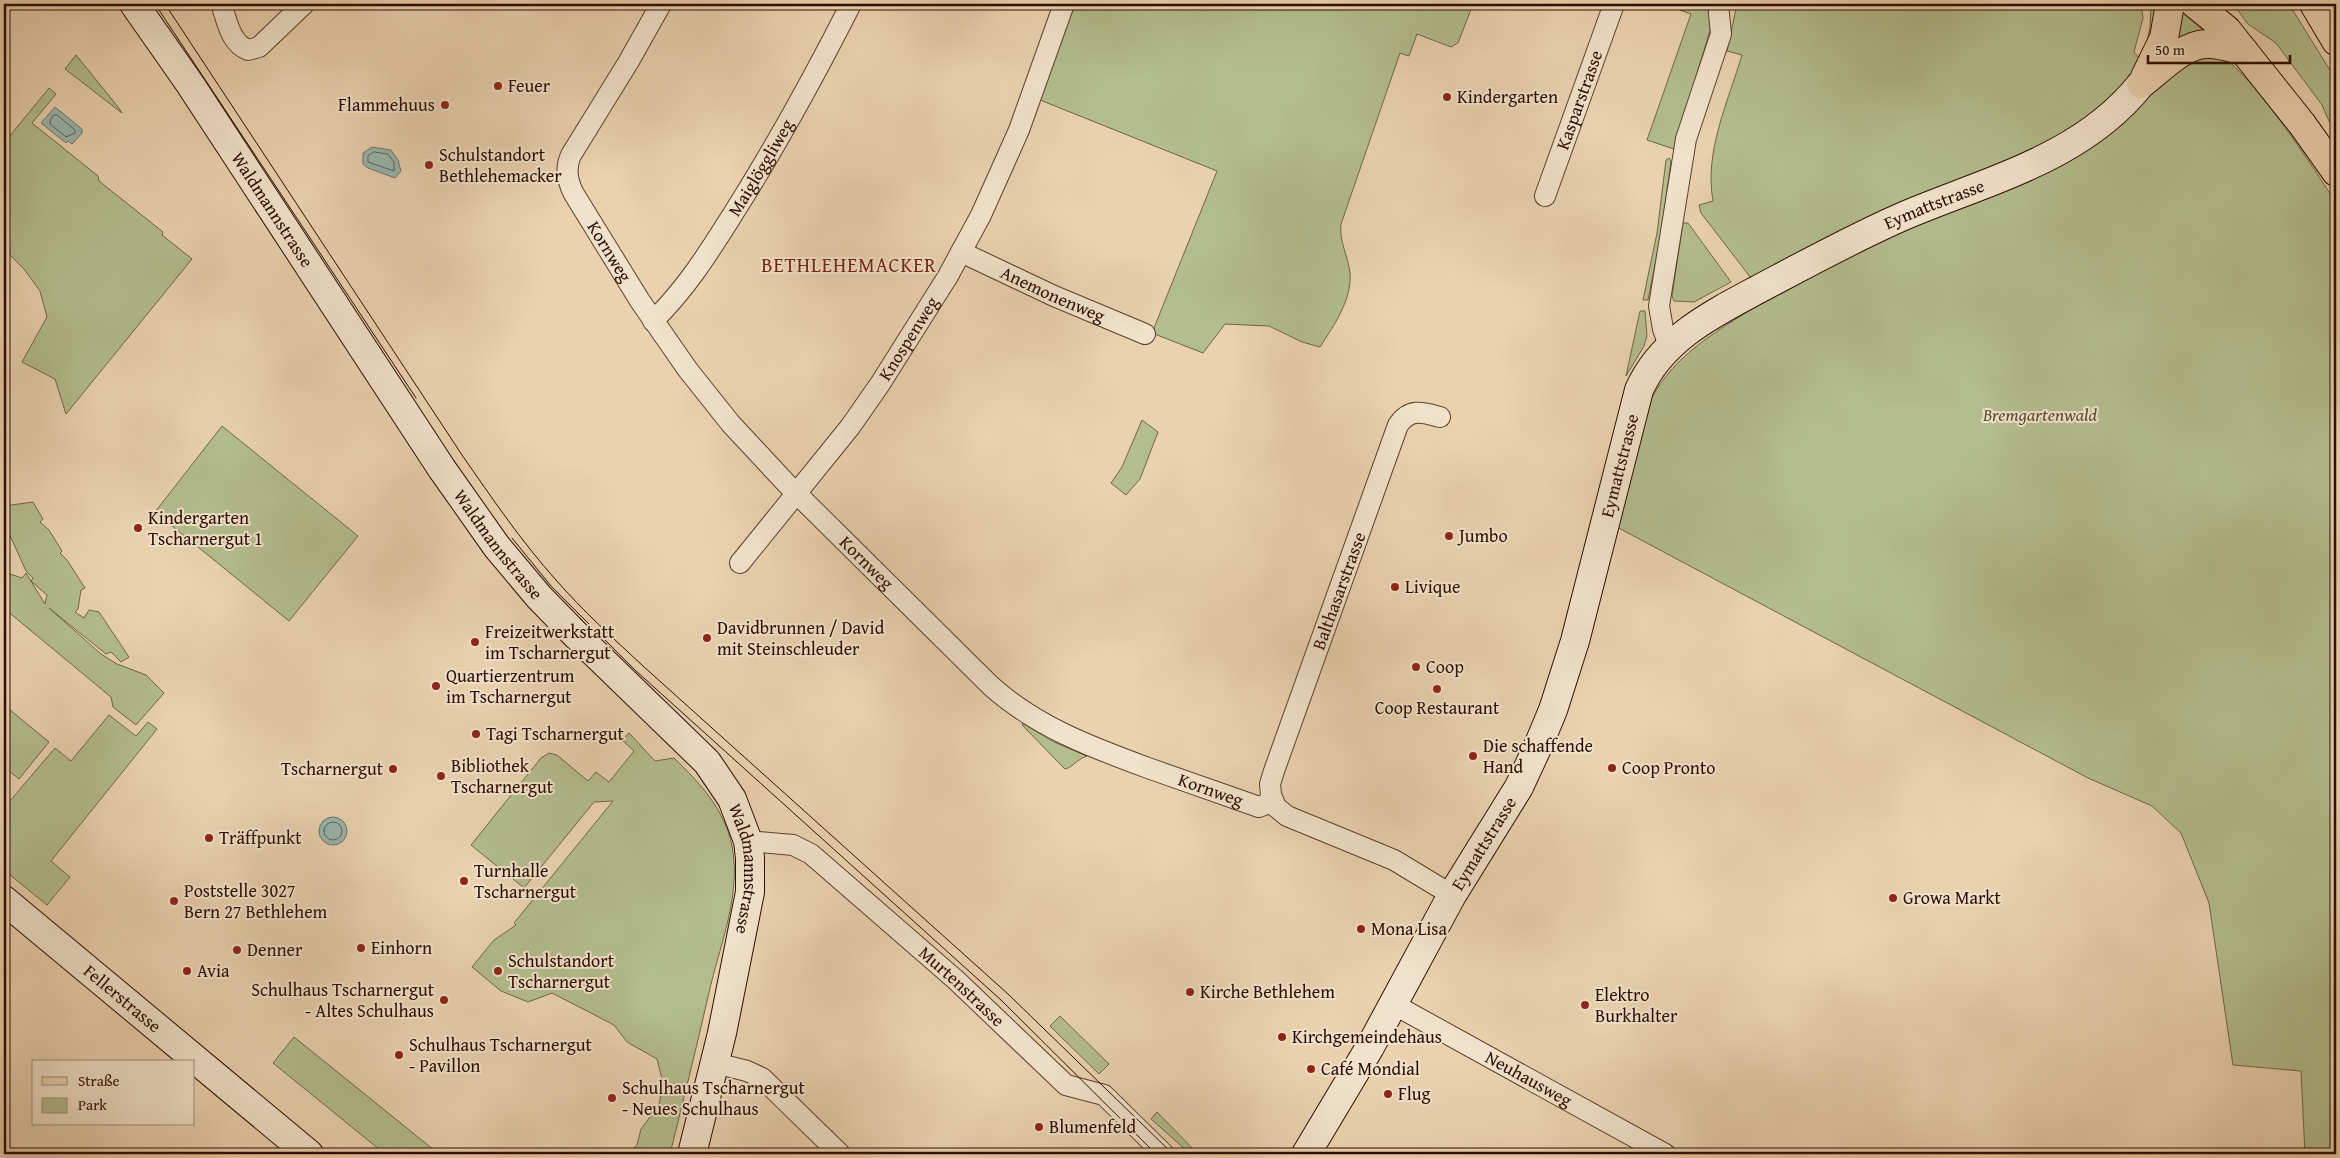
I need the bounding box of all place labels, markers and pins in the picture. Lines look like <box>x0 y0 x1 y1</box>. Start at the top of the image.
place label: Feuer <box>508 72 551 99</box>
marker: Feuer <box>492 80 504 92</box>
place label: Kindergarten <box>1457 83 1558 110</box>
place label: Flammehuus <box>338 91 435 118</box>
marker: Kindergarten <box>1441 91 1453 103</box>
marker: Flammehuus <box>439 99 451 111</box>
place label: Schulstandort Bethlehemacker <box>439 141 562 189</box>
marker: Schulstandort Bethlehemacker <box>423 159 435 171</box>
place label: Kindergarten Tscharnergut 1 <box>148 504 263 552</box>
marker: Kindergarten Tscharnergut 1 <box>132 522 144 534</box>
place label: Jumbo <box>1457 522 1508 549</box>
marker: Jumbo <box>1443 530 1455 542</box>
place label: Livique <box>1405 573 1461 600</box>
marker: Livique <box>1389 581 1401 593</box>
place label: Davidbrunnen / David mit Steinschleuder <box>717 614 885 662</box>
place label: Freizeitwerkstatt im Tscharnergut <box>485 618 615 666</box>
marker: Davidbrunnen / David mit Steinschleuder <box>701 632 713 644</box>
marker: Freizeitwerkstatt im Tscharnergut <box>469 636 481 648</box>
place label: Coop <box>1426 653 1464 680</box>
marker: Coop <box>1410 661 1422 673</box>
place label: Quartierzentrum im Tscharnergut <box>446 662 575 710</box>
marker: Quartierzentrum im Tscharnergut <box>430 680 442 692</box>
marker: Coop Restaurant <box>1431 683 1443 695</box>
place label: Coop Restaurant <box>1375 694 1500 721</box>
place label: Tagi Tscharnergut <box>486 720 625 747</box>
marker: Tagi Tscharnergut <box>470 728 482 740</box>
place label: Die schaffende Hand <box>1483 732 1593 780</box>
marker: Die schaffende Hand <box>1467 750 1479 762</box>
place label: Bibliothek Tscharnergut <box>451 752 554 800</box>
place label: Coop Pronto <box>1622 754 1715 781</box>
place label: Tscharnergut <box>281 755 384 782</box>
marker: Coop Pronto <box>1606 762 1618 774</box>
marker: Tscharnergut <box>387 763 399 775</box>
marker: Bibliothek Tscharnergut <box>435 770 447 782</box>
place label: Träffpunkt <box>219 824 302 851</box>
marker: Träffpunkt <box>203 832 215 844</box>
place label: Turnhalle Tscharnergut <box>474 857 577 905</box>
marker: Turnhalle Tscharnergut <box>458 875 470 887</box>
place label: Poststelle 3027 Bern 27 Bethlehem <box>184 877 328 925</box>
place label: Growa Markt <box>1903 884 2001 911</box>
marker: Growa Markt <box>1887 892 1899 904</box>
marker: Poststelle 3027 Bern 27 Bethlehem <box>168 895 180 907</box>
place label: Mona Lisa <box>1371 915 1447 942</box>
marker: Mona Lisa <box>1355 923 1367 935</box>
place label: Einhorn <box>371 934 432 961</box>
place label: Denner <box>247 936 303 963</box>
marker: Einhorn <box>355 942 367 954</box>
marker: Denner <box>231 944 243 956</box>
place label: Schulstandort Tscharnergut <box>508 947 615 995</box>
place label: Avia <box>197 957 230 984</box>
marker: Avia <box>181 965 193 977</box>
marker: Schulstandort Tscharnergut <box>492 965 504 977</box>
place label: Schulhaus Tscharnergut - Altes Schulhaus <box>251 976 435 1024</box>
place label: Kirche Bethlehem <box>1200 978 1335 1005</box>
place label: Elektro Burkhalter <box>1595 981 1678 1029</box>
marker: Kirche Bethlehem <box>1184 986 1196 998</box>
marker: Schulhaus Tscharnergut - Altes Schulhaus <box>438 994 450 1006</box>
marker: Elektro Burkhalter <box>1579 999 1591 1011</box>
place label: Kirchgemeindehaus <box>1292 1023 1442 1050</box>
place label: Schulhaus Tscharnergut - Pavillon <box>409 1031 593 1079</box>
marker: Kirchgemeindehaus <box>1276 1031 1288 1043</box>
marker: Schulhaus Tscharnergut - Pavillon <box>393 1049 405 1061</box>
place label: Café Mondial <box>1321 1055 1420 1082</box>
marker: Café Mondial <box>1305 1063 1317 1075</box>
place label: Schulhaus Tscharnergut - Neues Schulhaus <box>622 1074 806 1122</box>
place label: Flug <box>1398 1080 1431 1107</box>
marker: Flug <box>1382 1088 1394 1100</box>
marker: Schulhaus Tscharnergut - Neues Schulhaus <box>606 1092 618 1104</box>
place label: Blumenfeld <box>1049 1113 1137 1140</box>
marker: Blumenfeld <box>1033 1121 1045 1133</box>

